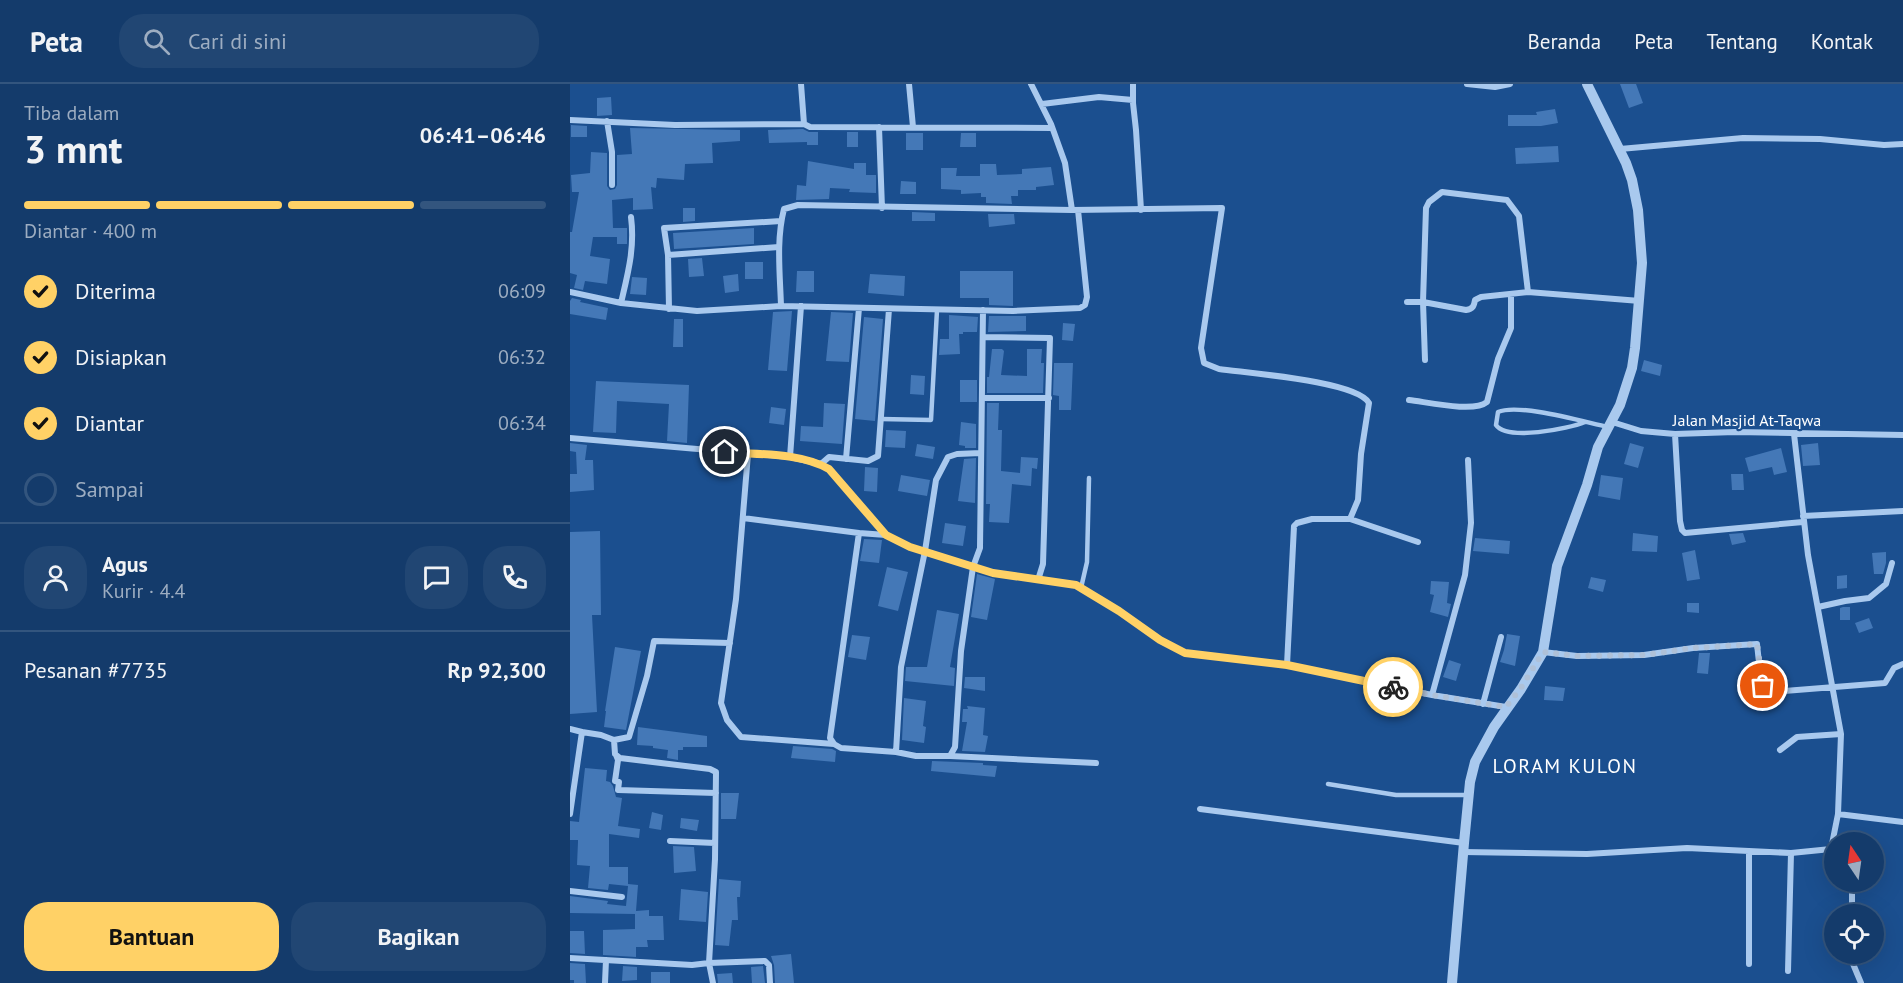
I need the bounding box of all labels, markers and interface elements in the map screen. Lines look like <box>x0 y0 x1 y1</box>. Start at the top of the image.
search box <box>119 14 539 68</box>
text: Peta <box>30 23 83 60</box>
icon: search <box>140 25 173 58</box>
text: Cari di sini <box>188 27 287 55</box>
text: Beranda <box>1528 28 1601 55</box>
text: Peta <box>1634 28 1673 55</box>
text: Tentang <box>1706 28 1778 55</box>
text: Kontak <box>1811 28 1873 55</box>
text: Tiba dalam <box>24 100 119 126</box>
text: 06:41–06:46 <box>420 121 546 149</box>
text: 3 mnt <box>24 123 122 174</box>
text: Diantar · 400 m <box>24 218 157 244</box>
icon: check <box>24 275 57 308</box>
text: Diterima <box>75 277 156 305</box>
text: 06:09 <box>498 278 546 304</box>
icon: check <box>24 341 57 374</box>
text: Disiapkan <box>75 343 167 371</box>
text: 06:32 <box>498 344 546 370</box>
icon: check <box>24 407 57 440</box>
text: Diantar <box>75 409 144 437</box>
text: 06:34 <box>498 410 546 436</box>
street label: Jalan Masjid At-Taqwa <box>1672 410 1821 430</box>
pin <box>699 426 750 477</box>
icon: home <box>708 435 741 468</box>
text: Sampai <box>75 475 144 503</box>
button: person <box>24 546 87 609</box>
button: chat <box>405 546 468 609</box>
button: phone <box>483 546 546 609</box>
text: Agus <box>102 550 148 578</box>
text: Kurir · 4.4 <box>102 578 185 604</box>
text: Pesanan #7735 <box>24 656 168 684</box>
text: Rp 92,300 <box>447 656 546 684</box>
courier <box>1363 657 1423 717</box>
pin <box>1737 660 1788 711</box>
icon: bag <box>1746 669 1779 702</box>
icon: bike <box>1377 671 1410 704</box>
district label: LORAM KULON <box>1493 753 1637 779</box>
north arrow <box>1824 832 1884 892</box>
map controls <box>1824 832 1884 964</box>
button: Bantuan <box>24 902 279 971</box>
button: Bagikan <box>291 902 546 971</box>
button: locate <box>1824 904 1884 964</box>

